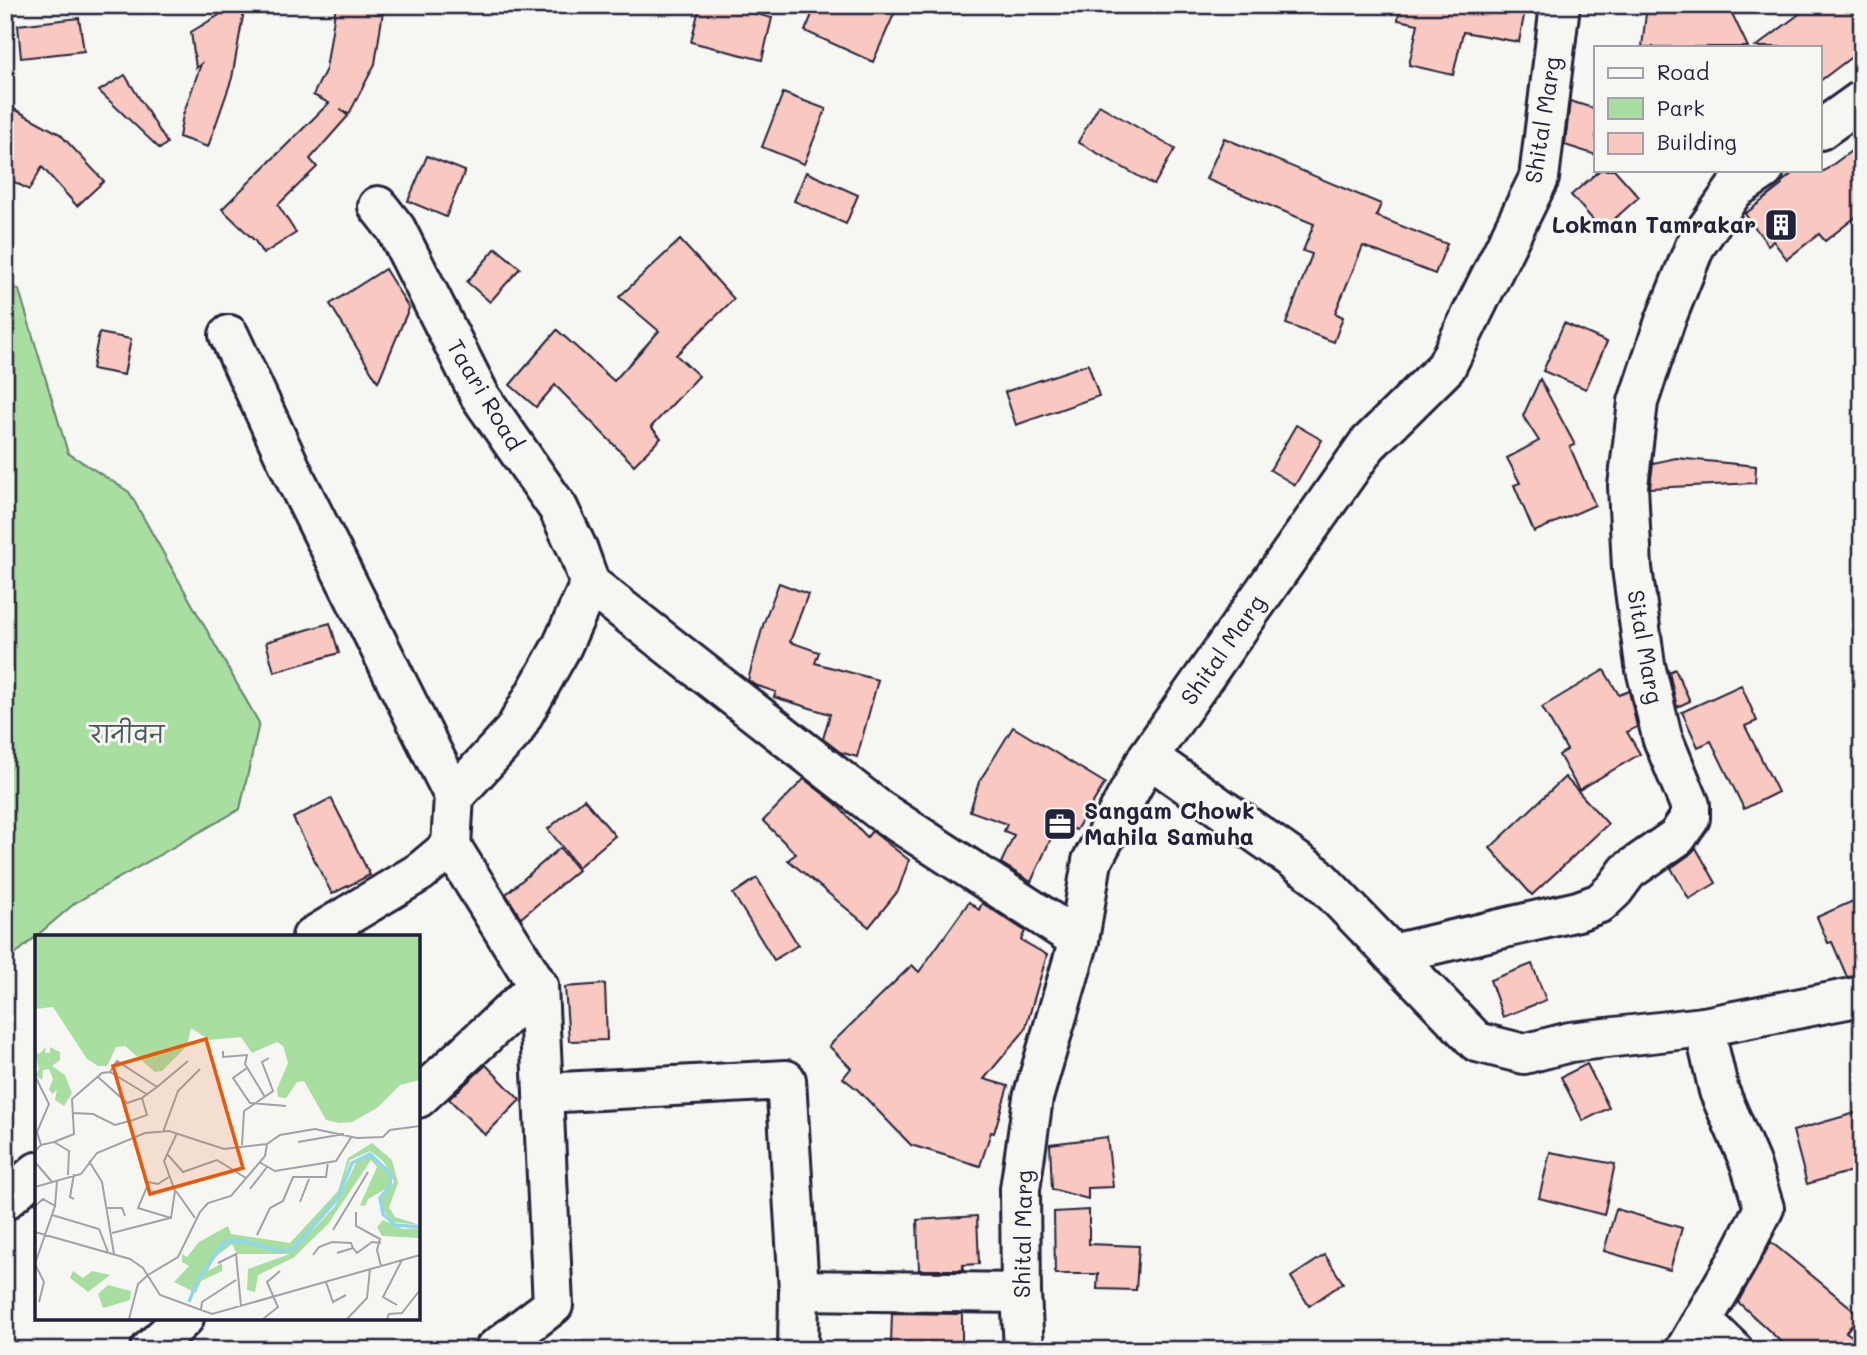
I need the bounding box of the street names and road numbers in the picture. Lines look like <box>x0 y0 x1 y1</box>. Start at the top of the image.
street label: Shital Marg <box>1517 54 1567 185</box>
street label: Taari Road <box>441 333 531 456</box>
street label: Shital Marg <box>1173 588 1271 710</box>
street label: Sital Marg <box>1621 588 1671 706</box>
street label: Shital Marg <box>1006 1170 1038 1298</box>

